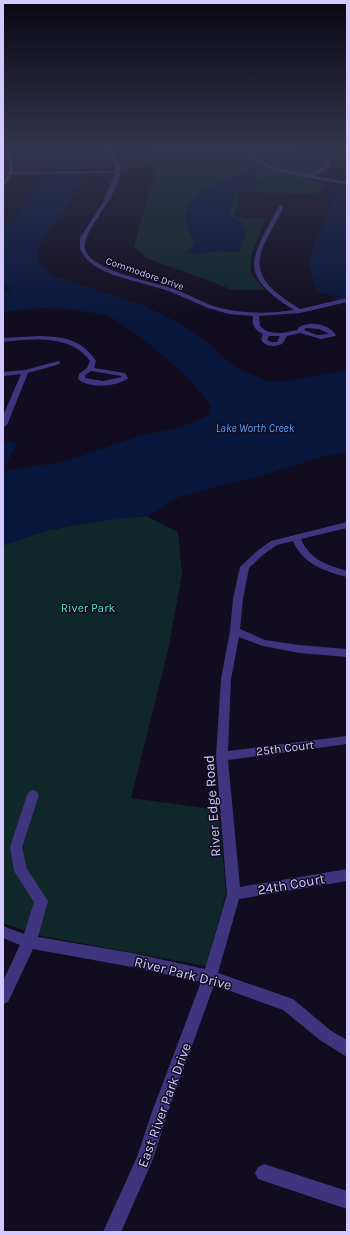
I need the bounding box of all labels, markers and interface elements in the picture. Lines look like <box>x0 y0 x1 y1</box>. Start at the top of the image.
street label: Commodore Drive <box>104 255 185 293</box>
water label: Lake Worth Creek <box>216 422 295 435</box>
park label: River Park <box>61 601 116 615</box>
street label: 25th Court <box>255 737 315 759</box>
street label: River Edge Road <box>200 754 225 858</box>
street label: 24th Court <box>256 870 326 899</box>
street label: River Park Drive <box>132 953 233 994</box>
street label: East River Park Drive <box>134 1041 195 1170</box>

